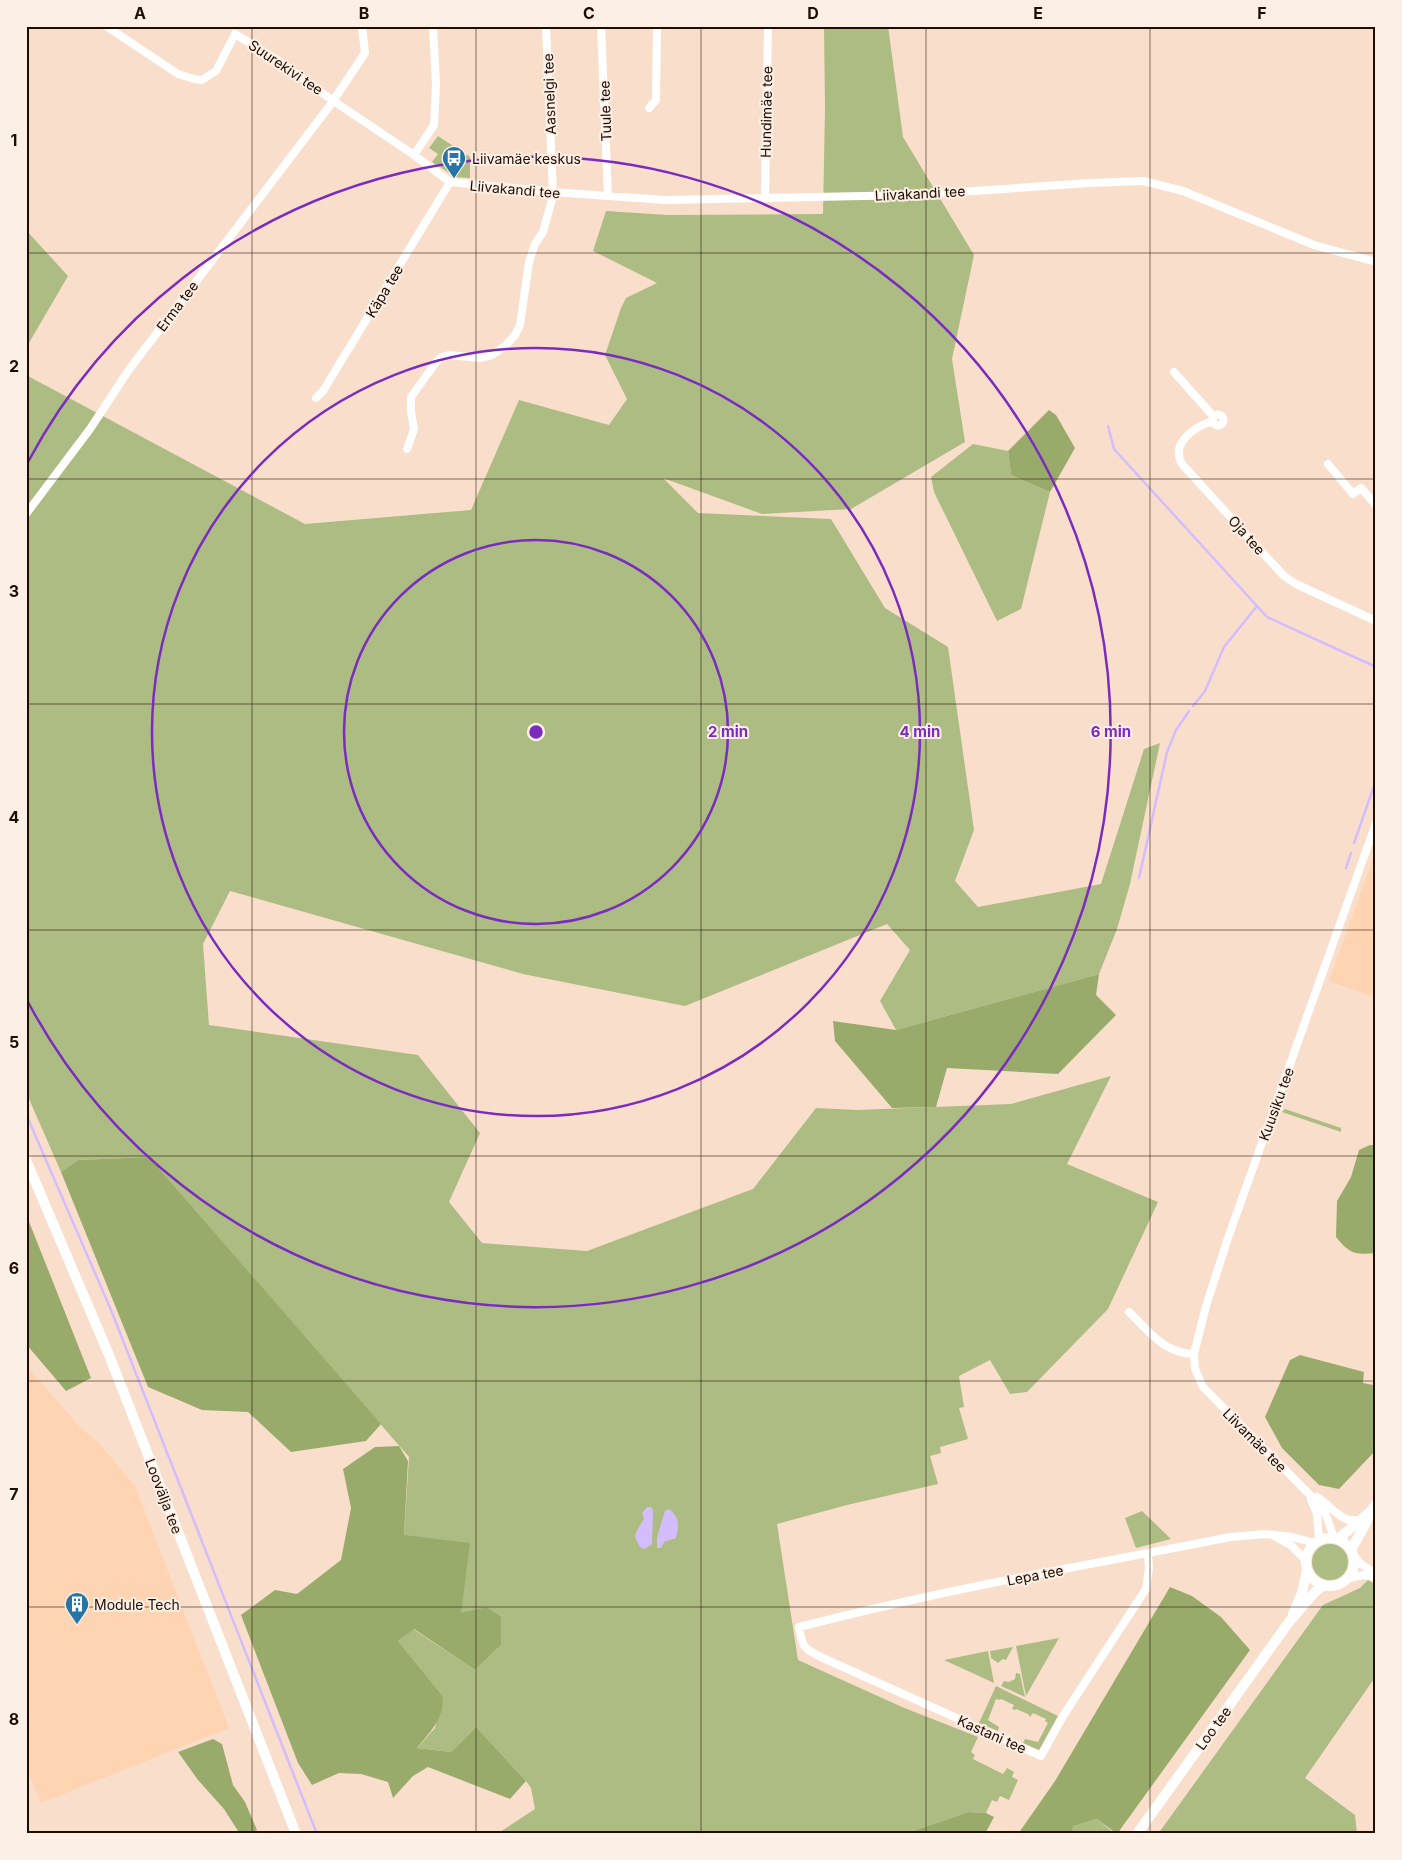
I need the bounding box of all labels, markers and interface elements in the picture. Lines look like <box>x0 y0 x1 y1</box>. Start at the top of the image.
text: A <box>134 3 146 23</box>
text: B <box>359 3 369 23</box>
text: C <box>583 3 595 23</box>
text: D <box>807 3 819 23</box>
text: E <box>1033 3 1043 23</box>
text: F <box>1257 3 1267 23</box>
street label: Suurekivi tee <box>246 36 326 98</box>
street label: Aasnelgi tee <box>539 53 559 135</box>
street label: Hundimäe tee <box>757 66 775 158</box>
street label: Tuule tee <box>595 80 615 142</box>
text: 1 <box>11 130 17 150</box>
bus stop icon: Liivamäe keskus <box>441 145 467 179</box>
place label: Liivamäe keskus <box>472 150 581 167</box>
street label: Liivakandi tee <box>469 177 561 201</box>
street label: Liivakandi tee <box>874 182 966 204</box>
street label: Käpa tee <box>362 262 406 320</box>
street label: Erma tee <box>153 277 201 335</box>
text: 2 <box>9 356 19 376</box>
street label: Oja tee <box>1225 512 1269 558</box>
text: 3 <box>9 581 19 601</box>
text: 2 min <box>708 722 748 741</box>
text: 4 min <box>900 722 940 741</box>
text: 6 min <box>1091 722 1131 741</box>
centre of rings <box>527 723 545 741</box>
text: 4 <box>9 807 20 827</box>
text: 5 <box>9 1032 19 1052</box>
street label: Kuusiku tee <box>1255 1065 1297 1143</box>
text: 6 <box>9 1258 19 1278</box>
street label: Liivamäe tee <box>1220 1405 1290 1475</box>
street label: Loovälja tee <box>142 1456 186 1536</box>
text: 7 <box>9 1484 19 1504</box>
street label: Lepa tee <box>1005 1561 1065 1589</box>
building icon: Module Tech <box>64 1591 90 1625</box>
place label: Module Tech <box>94 1596 180 1613</box>
street label: Loo tee <box>1192 1703 1234 1753</box>
text: 8 <box>9 1709 19 1729</box>
street label: Kastani tee <box>955 1711 1029 1757</box>

